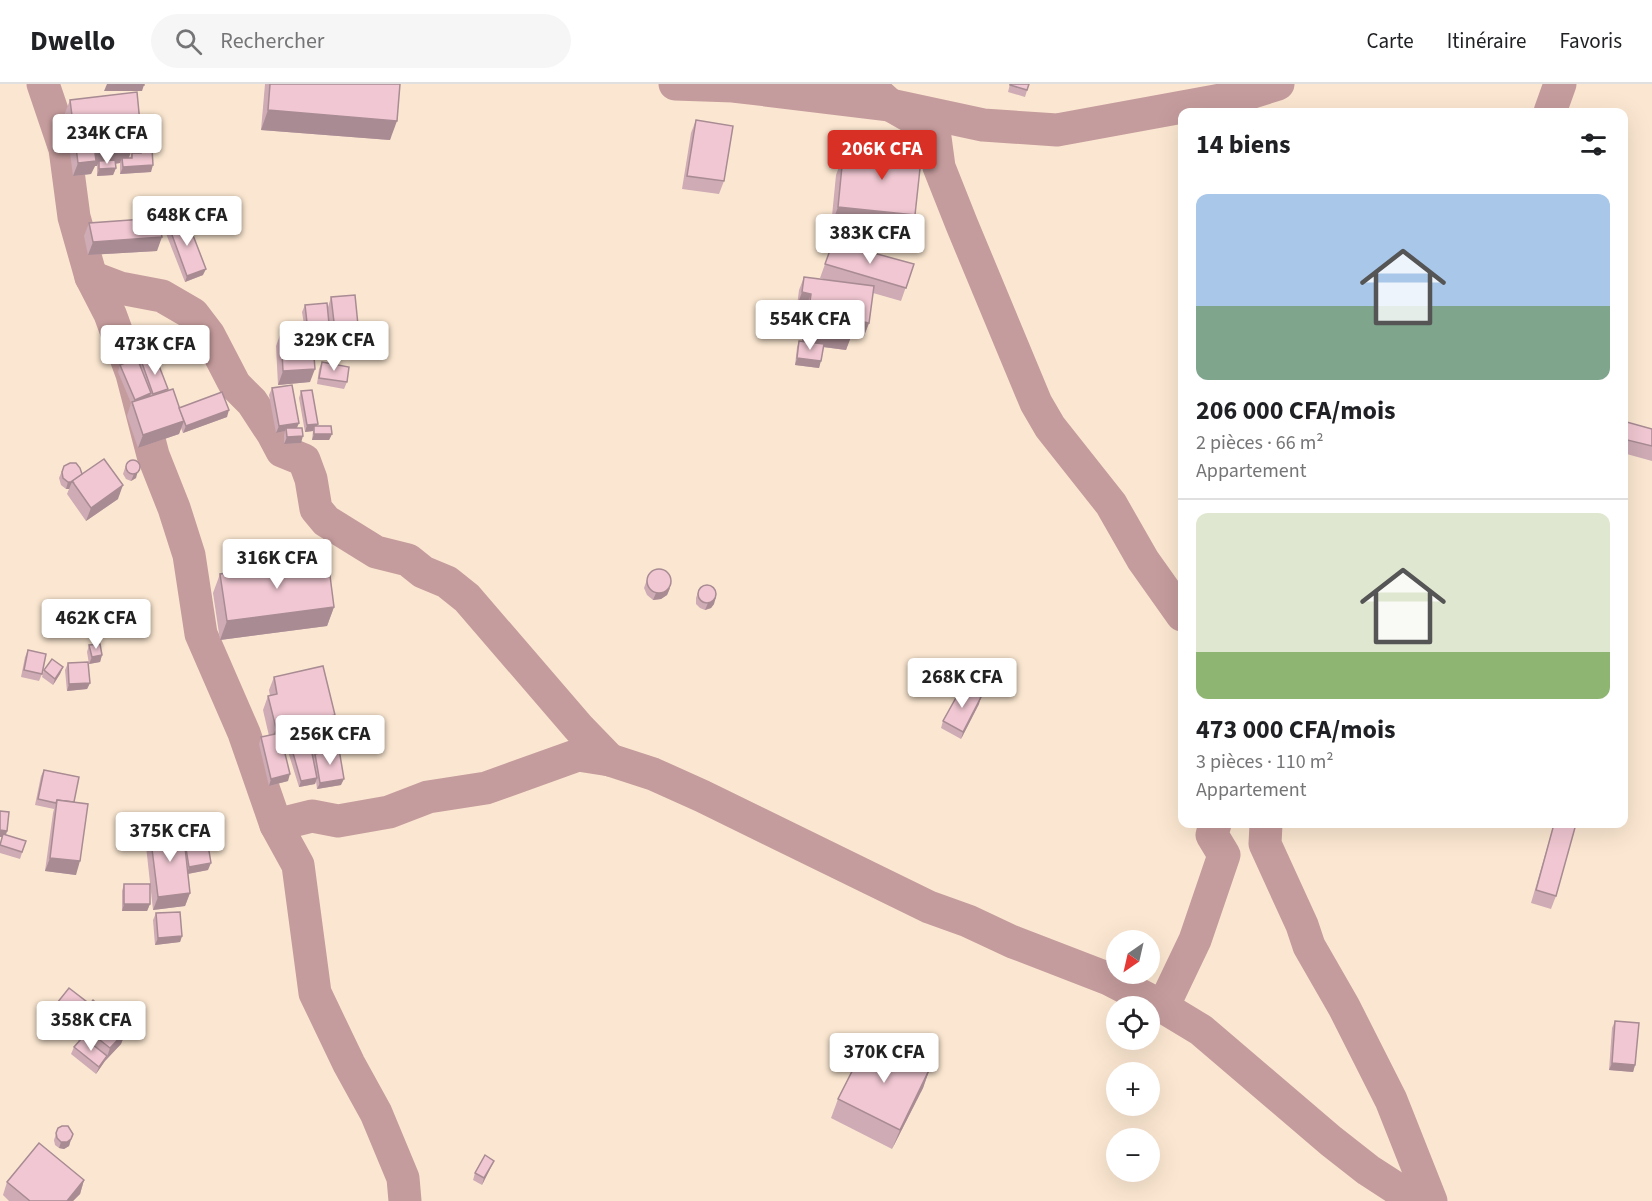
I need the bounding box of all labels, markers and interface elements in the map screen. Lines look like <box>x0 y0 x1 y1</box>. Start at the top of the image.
search box <box>151 14 571 68</box>
text: Dwello <box>30 21 115 61</box>
icon: search <box>172 25 205 58</box>
text: Rechercher <box>220 25 324 57</box>
text: Carte <box>1367 26 1414 56</box>
text: Itinéraire <box>1447 26 1526 56</box>
text: Favoris <box>1559 26 1622 56</box>
pin: 234K CFA <box>45 114 169 165</box>
text: 234K CFA <box>67 119 147 147</box>
text: 14 biens <box>1196 126 1291 163</box>
icon: filters <box>1577 128 1610 161</box>
pin: 206K CFA <box>820 130 944 181</box>
text: 206K CFA <box>842 135 922 163</box>
pin: 648K CFA <box>125 196 249 247</box>
text: 648K CFA <box>147 201 227 229</box>
pin: 383K CFA <box>808 214 932 265</box>
text: 383K CFA <box>830 219 910 247</box>
icon: home <box>1349 233 1457 341</box>
pin: 554K CFA <box>748 300 872 351</box>
text: 554K CFA <box>770 305 850 333</box>
pin: 329K CFA <box>272 321 396 372</box>
pin: 473K CFA <box>93 325 217 376</box>
text: 329K CFA <box>294 326 374 354</box>
text: 473K CFA <box>115 330 195 358</box>
text: 206 000 CFA/mois <box>1196 392 1396 429</box>
text: 2 pièces · 66 m² <box>1196 429 1324 457</box>
text: Appartement <box>1196 457 1306 485</box>
pin: 316K CFA <box>215 539 339 590</box>
text: 316K CFA <box>237 544 317 572</box>
icon: home <box>1349 552 1457 660</box>
pin: 462K CFA <box>34 599 158 650</box>
text: 462K CFA <box>56 604 136 632</box>
pin: 268K CFA <box>900 658 1024 709</box>
text: 268K CFA <box>922 663 1002 691</box>
text: 473 000 CFA/mois <box>1196 711 1396 748</box>
pin: 256K CFA <box>268 715 392 766</box>
text: 256K CFA <box>290 720 370 748</box>
text: 3 pièces · 110 m² <box>1196 748 1334 776</box>
text: Appartement <box>1196 776 1306 804</box>
pin: 375K CFA <box>108 812 232 863</box>
text: 375K CFA <box>130 817 210 845</box>
north arrow <box>1106 930 1160 984</box>
map controls <box>1106 930 1160 1182</box>
button: locate <box>1106 996 1160 1050</box>
pin: 358K CFA <box>29 1001 153 1052</box>
text: 358K CFA <box>51 1006 131 1034</box>
pin: 370K CFA <box>822 1033 946 1084</box>
text: 370K CFA <box>844 1038 924 1066</box>
button: + <box>1106 1062 1160 1116</box>
button: − <box>1106 1128 1160 1182</box>

